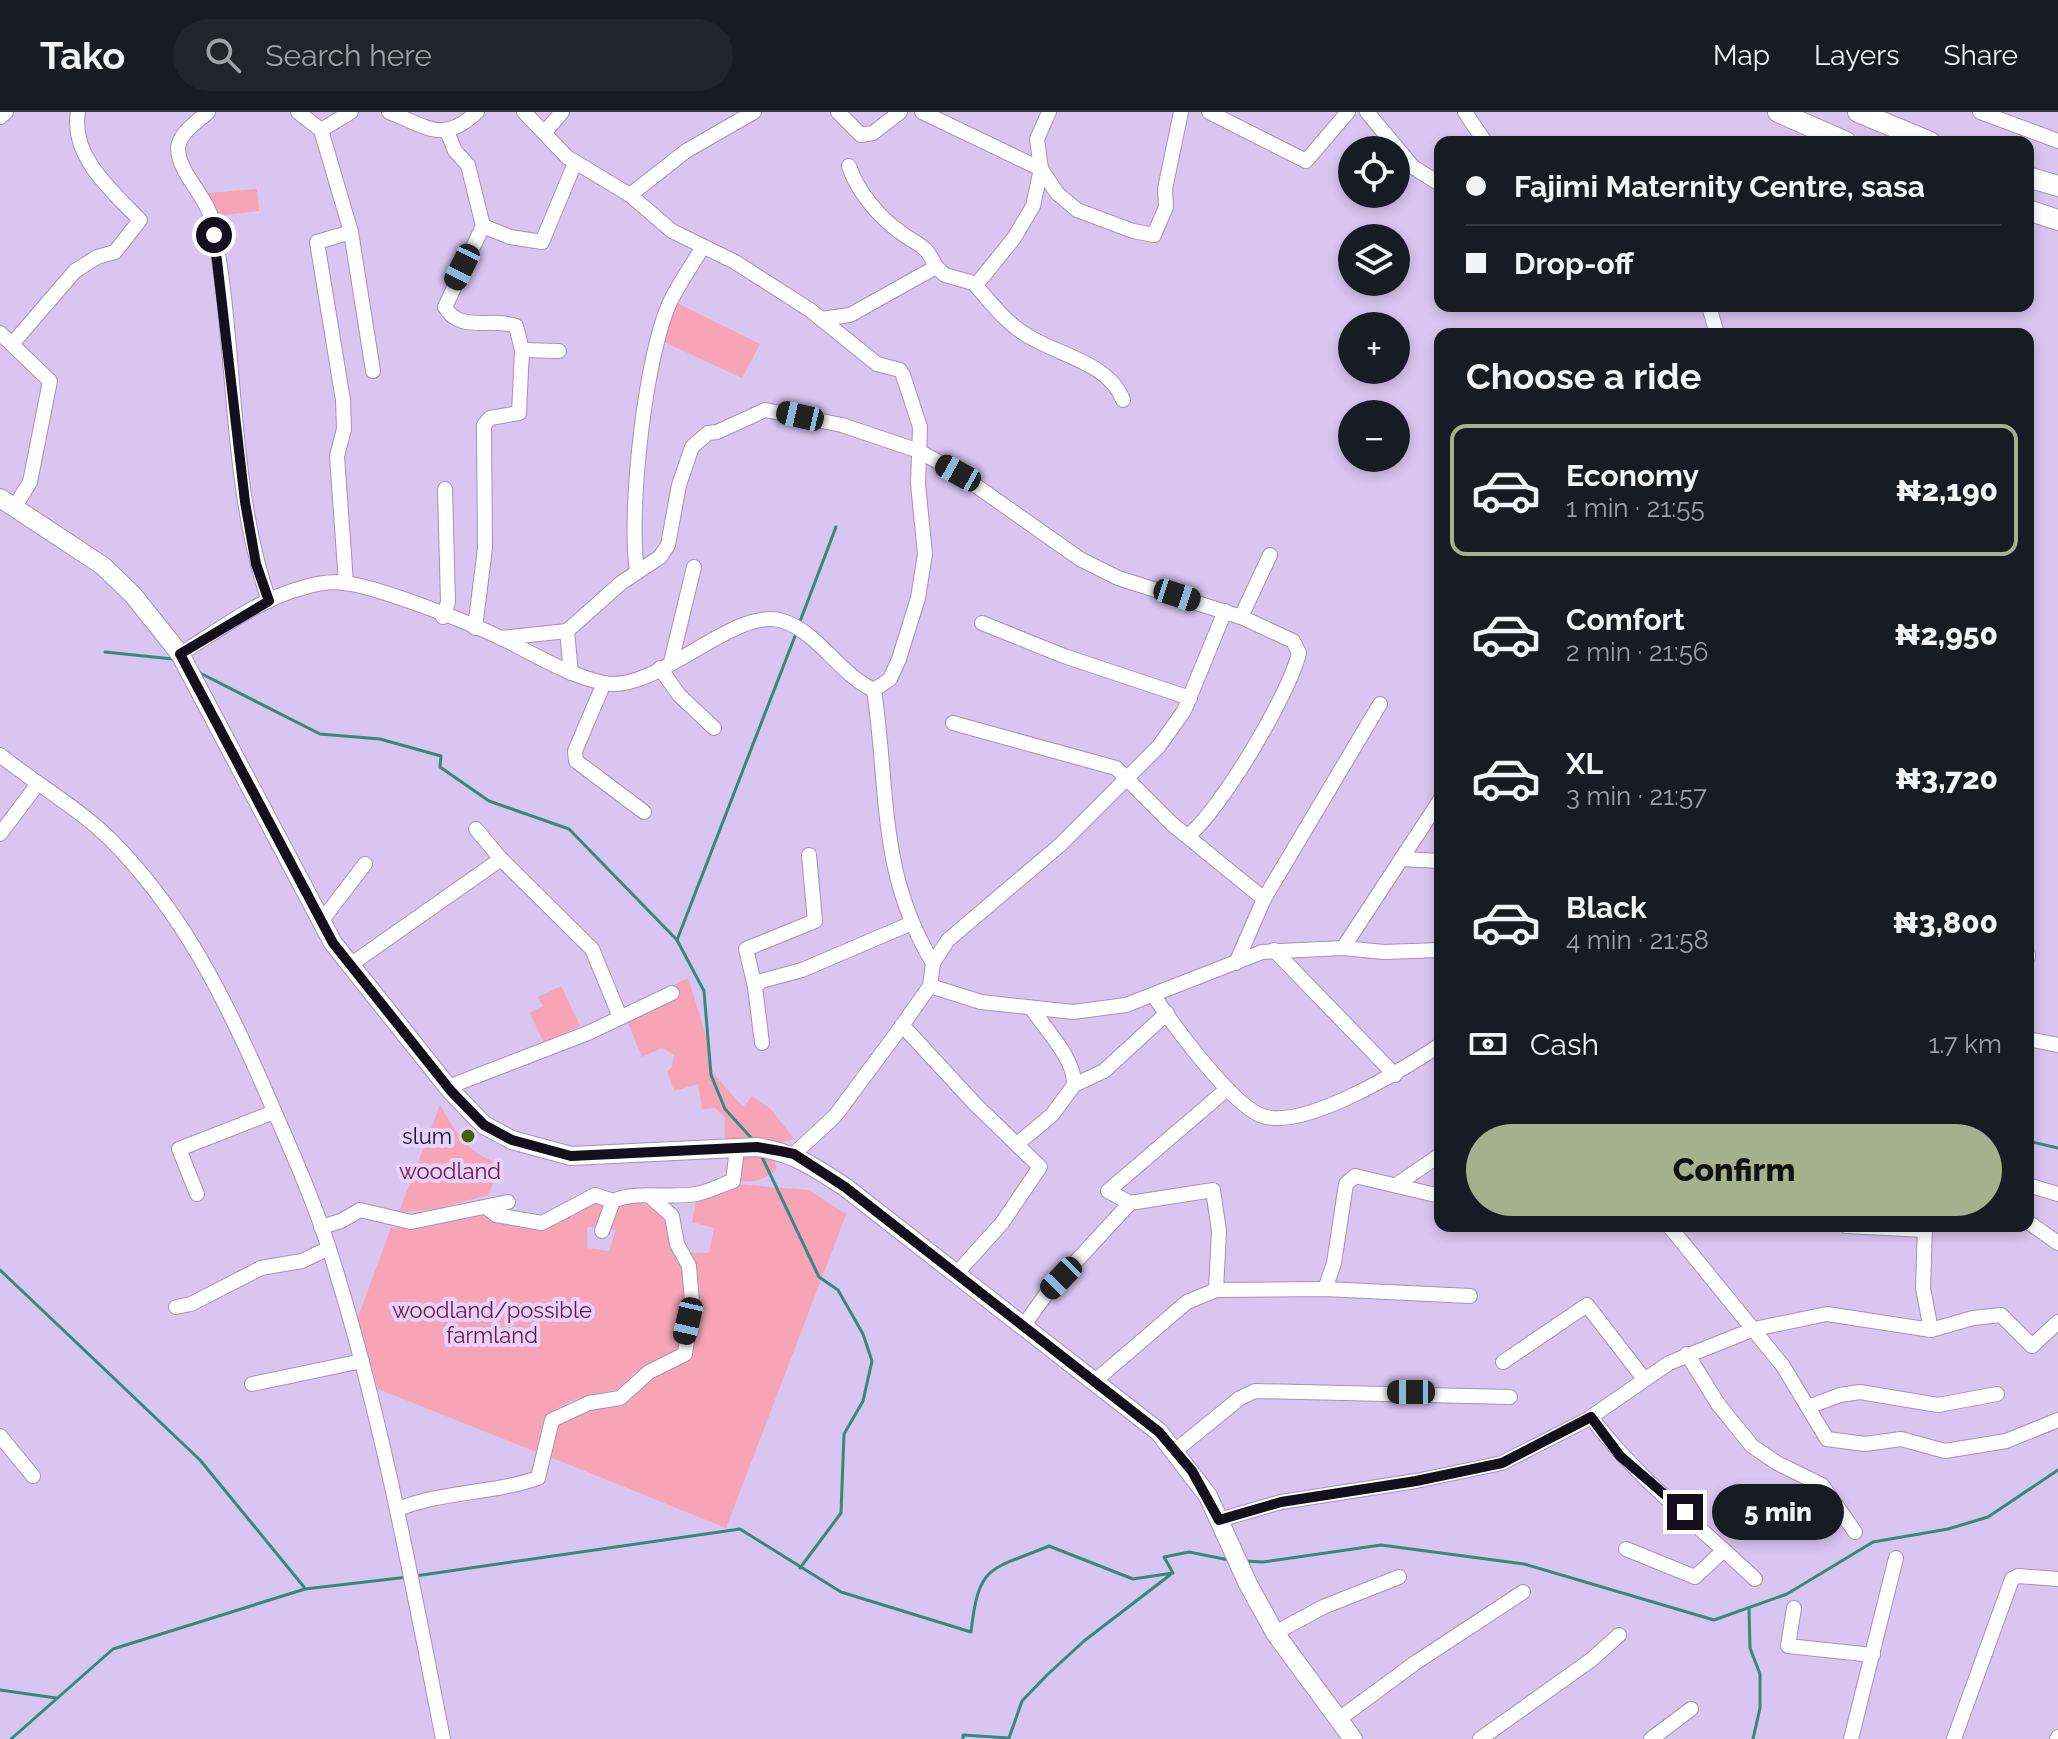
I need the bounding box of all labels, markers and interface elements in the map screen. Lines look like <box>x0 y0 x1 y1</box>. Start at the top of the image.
search box <box>173 19 733 91</box>
text: Tako <box>40 33 125 78</box>
icon: search <box>201 33 245 77</box>
text: Search here <box>265 38 432 73</box>
text: Map <box>1713 39 1770 72</box>
text: Layers <box>1814 39 1900 72</box>
text: Share <box>1944 39 2018 72</box>
map controls <box>1338 136 1410 472</box>
button: locate <box>1338 136 1410 208</box>
text: Fajimi Maternity Centre, sasa <box>1514 169 1925 204</box>
route start <box>196 217 232 253</box>
button: layers <box>1338 224 1410 296</box>
car <box>441 240 483 294</box>
text: Drop-off <box>1514 246 1634 281</box>
button: + <box>1338 312 1410 384</box>
text: Choose a ride <box>1466 355 1701 397</box>
car <box>774 399 826 433</box>
button: − <box>1338 400 1410 472</box>
car <box>931 451 985 495</box>
icon: car <box>1470 454 1542 526</box>
text: Economy <box>1566 458 1699 493</box>
text: ₦2,190 <box>1896 473 1998 508</box>
text: 1 min · 21:55 <box>1566 493 1705 523</box>
car <box>1150 576 1204 614</box>
icon: car <box>1470 598 1542 670</box>
text: Comfort <box>1566 602 1685 637</box>
text: ₦2,950 <box>1895 617 1998 652</box>
text: 2 min · 21:56 <box>1566 637 1708 667</box>
icon: car <box>1470 742 1542 814</box>
text: XL <box>1566 746 1603 781</box>
text: ₦3,720 <box>1895 761 1998 796</box>
text: 3 min · 21:57 <box>1566 781 1707 811</box>
icon: car <box>1470 886 1542 958</box>
text: Black <box>1566 890 1647 925</box>
text: ₦3,800 <box>1893 905 1998 940</box>
text: 4 min · 21:58 <box>1566 925 1709 955</box>
icon: cash <box>1466 1022 1510 1066</box>
text: Cash <box>1530 1027 1599 1062</box>
text: 1.7 km <box>1928 1029 2002 1059</box>
place label: slum <box>402 1123 452 1149</box>
button: Confirm <box>1466 1124 2002 1216</box>
marker: slum <box>459 1127 477 1145</box>
park label: woodland <box>399 1158 501 1184</box>
car <box>1036 1252 1086 1304</box>
car <box>671 1295 705 1347</box>
park label: woodland/possible farmland <box>392 1297 592 1348</box>
car <box>1387 1380 1435 1404</box>
callout: 5 min <box>1713 1484 1845 1540</box>
route end <box>1667 1494 1703 1530</box>
text: 5 min <box>1744 1497 1812 1527</box>

